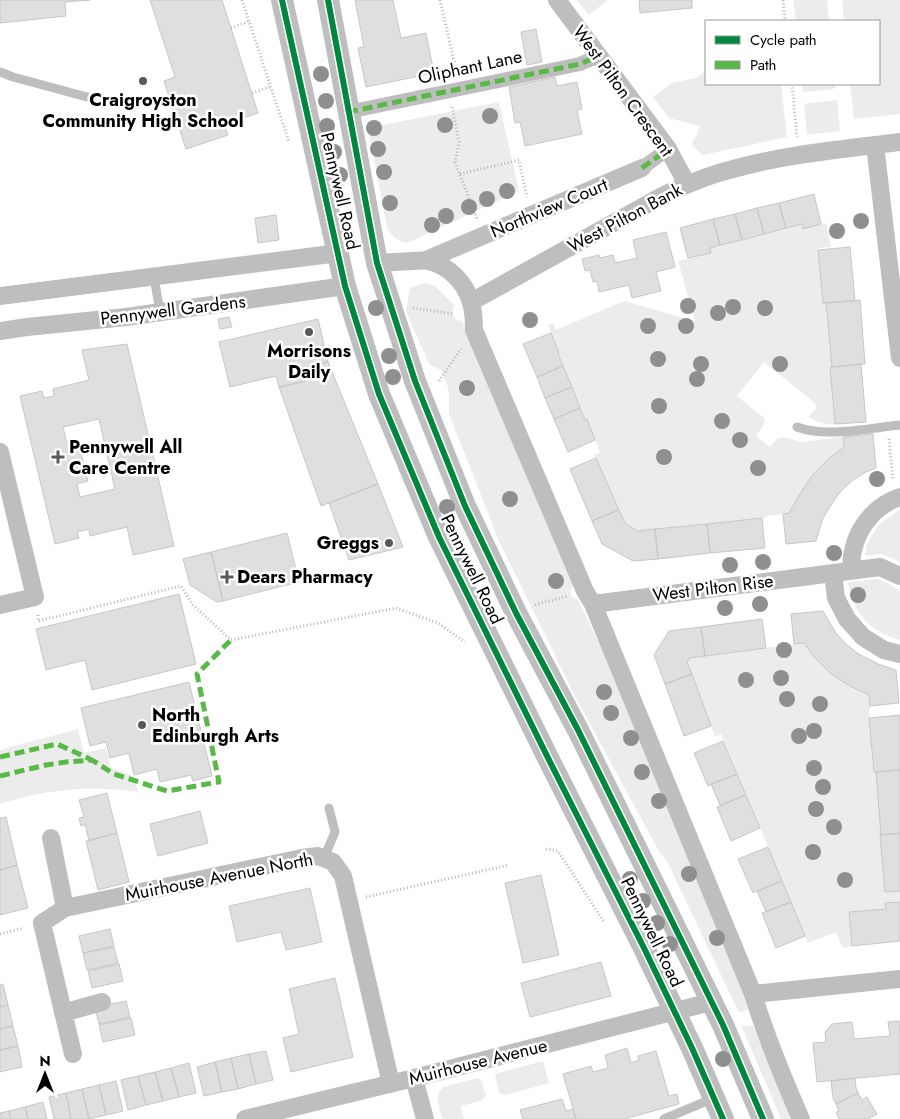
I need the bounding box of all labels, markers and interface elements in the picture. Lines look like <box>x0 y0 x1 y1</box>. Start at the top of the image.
street label: West Pilton Crescent <box>566 20 680 163</box>
legend <box>705 20 880 85</box>
text: Cycle path <box>750 29 817 51</box>
street label: Oliphant Lane <box>415 43 525 91</box>
text: Path <box>750 54 776 76</box>
marker: Craigroyston Community High School <box>137 75 149 87</box>
place label: Craigroyston Community High School <box>42 87 244 134</box>
street label: Pennywell Road <box>314 130 366 252</box>
street label: Northview Court <box>486 171 612 244</box>
street label: West Pilton Bank <box>563 177 687 259</box>
street label: Pennywell Gardens <box>99 288 247 332</box>
marker: Morrisons Daily <box>303 326 315 338</box>
place label: Morrisons Daily <box>267 338 351 385</box>
place label: Pennywell All Care Centre <box>69 434 182 481</box>
marker: Pennywell All Care Centre <box>51 450 65 464</box>
street label: Pennywell Road <box>434 510 510 628</box>
place label: Greggs <box>317 530 379 556</box>
marker: Greggs <box>383 537 395 549</box>
place label: Dears Pharmacy <box>237 564 373 590</box>
street label: West Pilton Rise <box>651 568 775 608</box>
marker: Dears Pharmacy <box>221 571 233 583</box>
place label: North Edinburgh Arts <box>152 702 279 749</box>
marker: North Edinburgh Arts <box>136 719 148 731</box>
street label: Muirhouse Avenue North <box>123 846 315 908</box>
street label: Pennywell Road <box>614 873 690 991</box>
street label: Muirhouse Avenue <box>406 1032 550 1092</box>
north arrow <box>20 1049 70 1099</box>
text: N <box>39 1051 51 1071</box>

